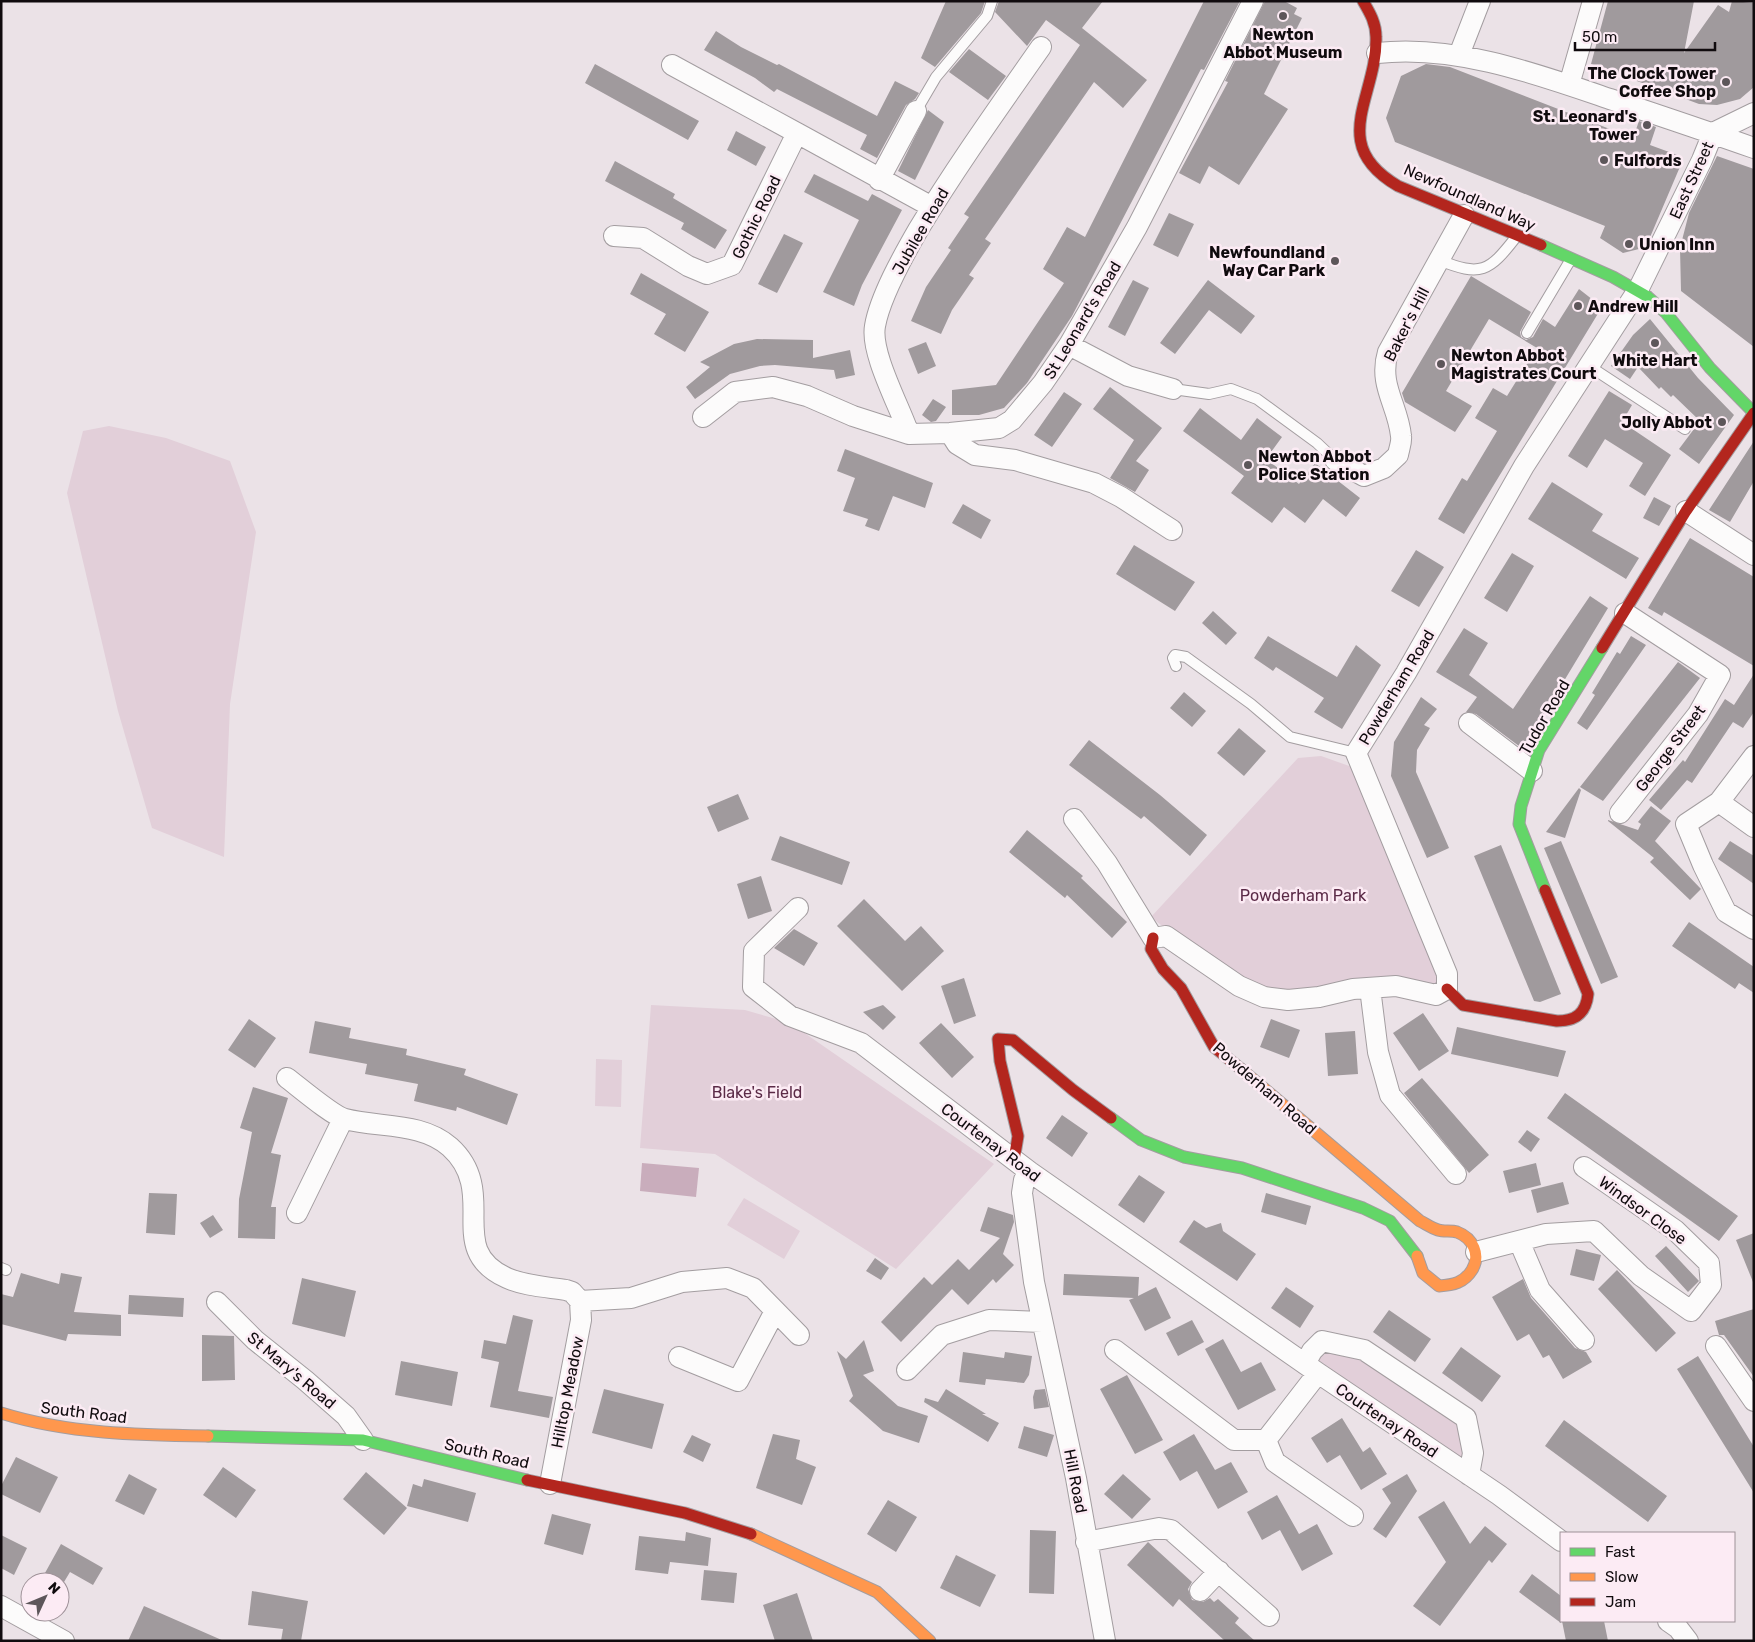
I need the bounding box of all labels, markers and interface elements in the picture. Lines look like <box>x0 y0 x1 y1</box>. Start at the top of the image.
marker: Newton Abbot Museum <box>1277 10 1289 22</box>
scale bar <box>1575 20 1715 52</box>
place label: Newton Abbot Museum <box>1223 25 1343 62</box>
text: 50 m <box>1582 28 1617 46</box>
place label: The Clock Tower Coffee Shop <box>1587 64 1717 101</box>
marker: The Clock Tower Coffee Shop <box>1720 76 1732 88</box>
place label: St. Leonard's Tower <box>1533 107 1638 144</box>
marker: St. Leonard's Tower <box>1641 119 1653 131</box>
street label: East Street <box>1665 139 1718 222</box>
place label: Fulfords <box>1614 151 1682 170</box>
marker: Fulfords <box>1598 154 1610 166</box>
street label: Newfoundland Way <box>1401 160 1539 235</box>
street label: Gothic Road <box>728 172 785 262</box>
street label: Jubilee Road <box>888 185 953 278</box>
place label: Union Inn <box>1639 235 1715 254</box>
marker: Union Inn <box>1623 238 1635 250</box>
place label: Newfoundland Way Car Park <box>1209 243 1326 280</box>
marker: Newfoundland Way Car Park <box>1329 255 1341 267</box>
street label: St Leonard's Road <box>1040 258 1125 383</box>
street label: Baker's Hill <box>1380 284 1433 365</box>
place label: Andrew Hill <box>1588 297 1678 316</box>
marker: Andrew Hill <box>1572 300 1584 312</box>
marker: White Hart <box>1649 337 1661 349</box>
place label: Newton Abbot Magistrates Court <box>1451 346 1597 383</box>
place label: White Hart <box>1613 351 1698 370</box>
marker: Newton Abbot Magistrates Court <box>1435 358 1447 370</box>
place label: Jolly Abbot <box>1621 413 1713 432</box>
marker: Jolly Abbot <box>1716 416 1728 428</box>
place label: Newton Abbot Police Station <box>1258 447 1372 484</box>
marker: Newton Abbot Police Station <box>1242 459 1254 471</box>
street label: Powderham Road <box>1355 626 1438 748</box>
street label: Tudor Road <box>1515 676 1574 758</box>
street label: George Street <box>1632 701 1709 795</box>
park label: Powderham Park <box>1240 886 1367 905</box>
street label: Powderham Road <box>1209 1038 1320 1139</box>
park label: Blake's Field <box>712 1083 802 1102</box>
street label: Courtenay Road <box>937 1099 1044 1186</box>
street label: Windsor Close <box>1595 1172 1690 1249</box>
street label: St Mary's Road <box>244 1328 340 1413</box>
street label: Hilltop Meadow <box>547 1334 588 1450</box>
street label: Courtenay Road <box>1332 1379 1442 1462</box>
street label: South Road <box>40 1398 128 1427</box>
street label: South Road <box>443 1434 531 1472</box>
street label: Hill Road <box>1060 1447 1091 1515</box>
legend <box>1560 1532 1735 1622</box>
text: Fast <box>1605 1543 1635 1561</box>
text: Slow <box>1605 1568 1638 1586</box>
north arrow <box>20 1572 70 1622</box>
text: N <box>44 1579 64 1598</box>
text: Jam <box>1605 1593 1636 1611</box>

